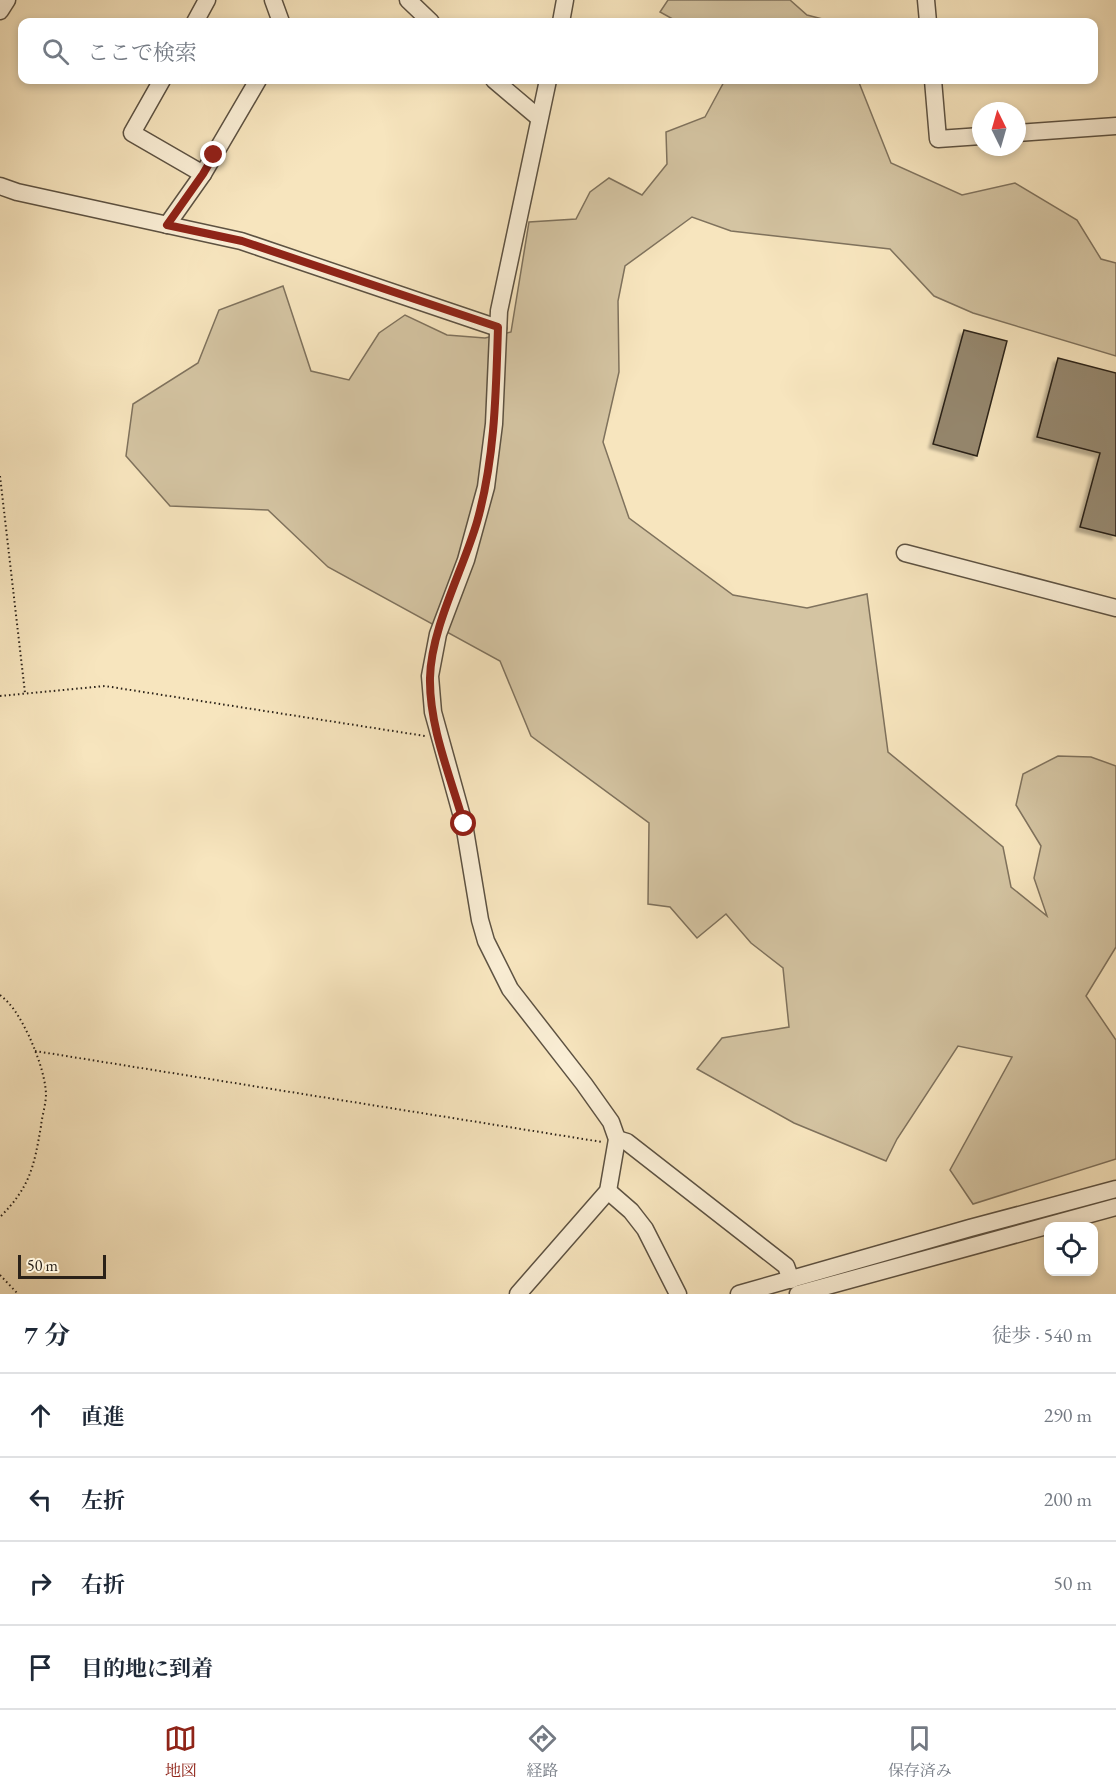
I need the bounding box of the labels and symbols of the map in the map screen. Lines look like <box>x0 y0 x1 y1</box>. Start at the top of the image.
north arrow <box>972 102 1026 156</box>
route end <box>200 141 226 167</box>
route start <box>450 810 476 836</box>
scale bar <box>18 1252 106 1280</box>

